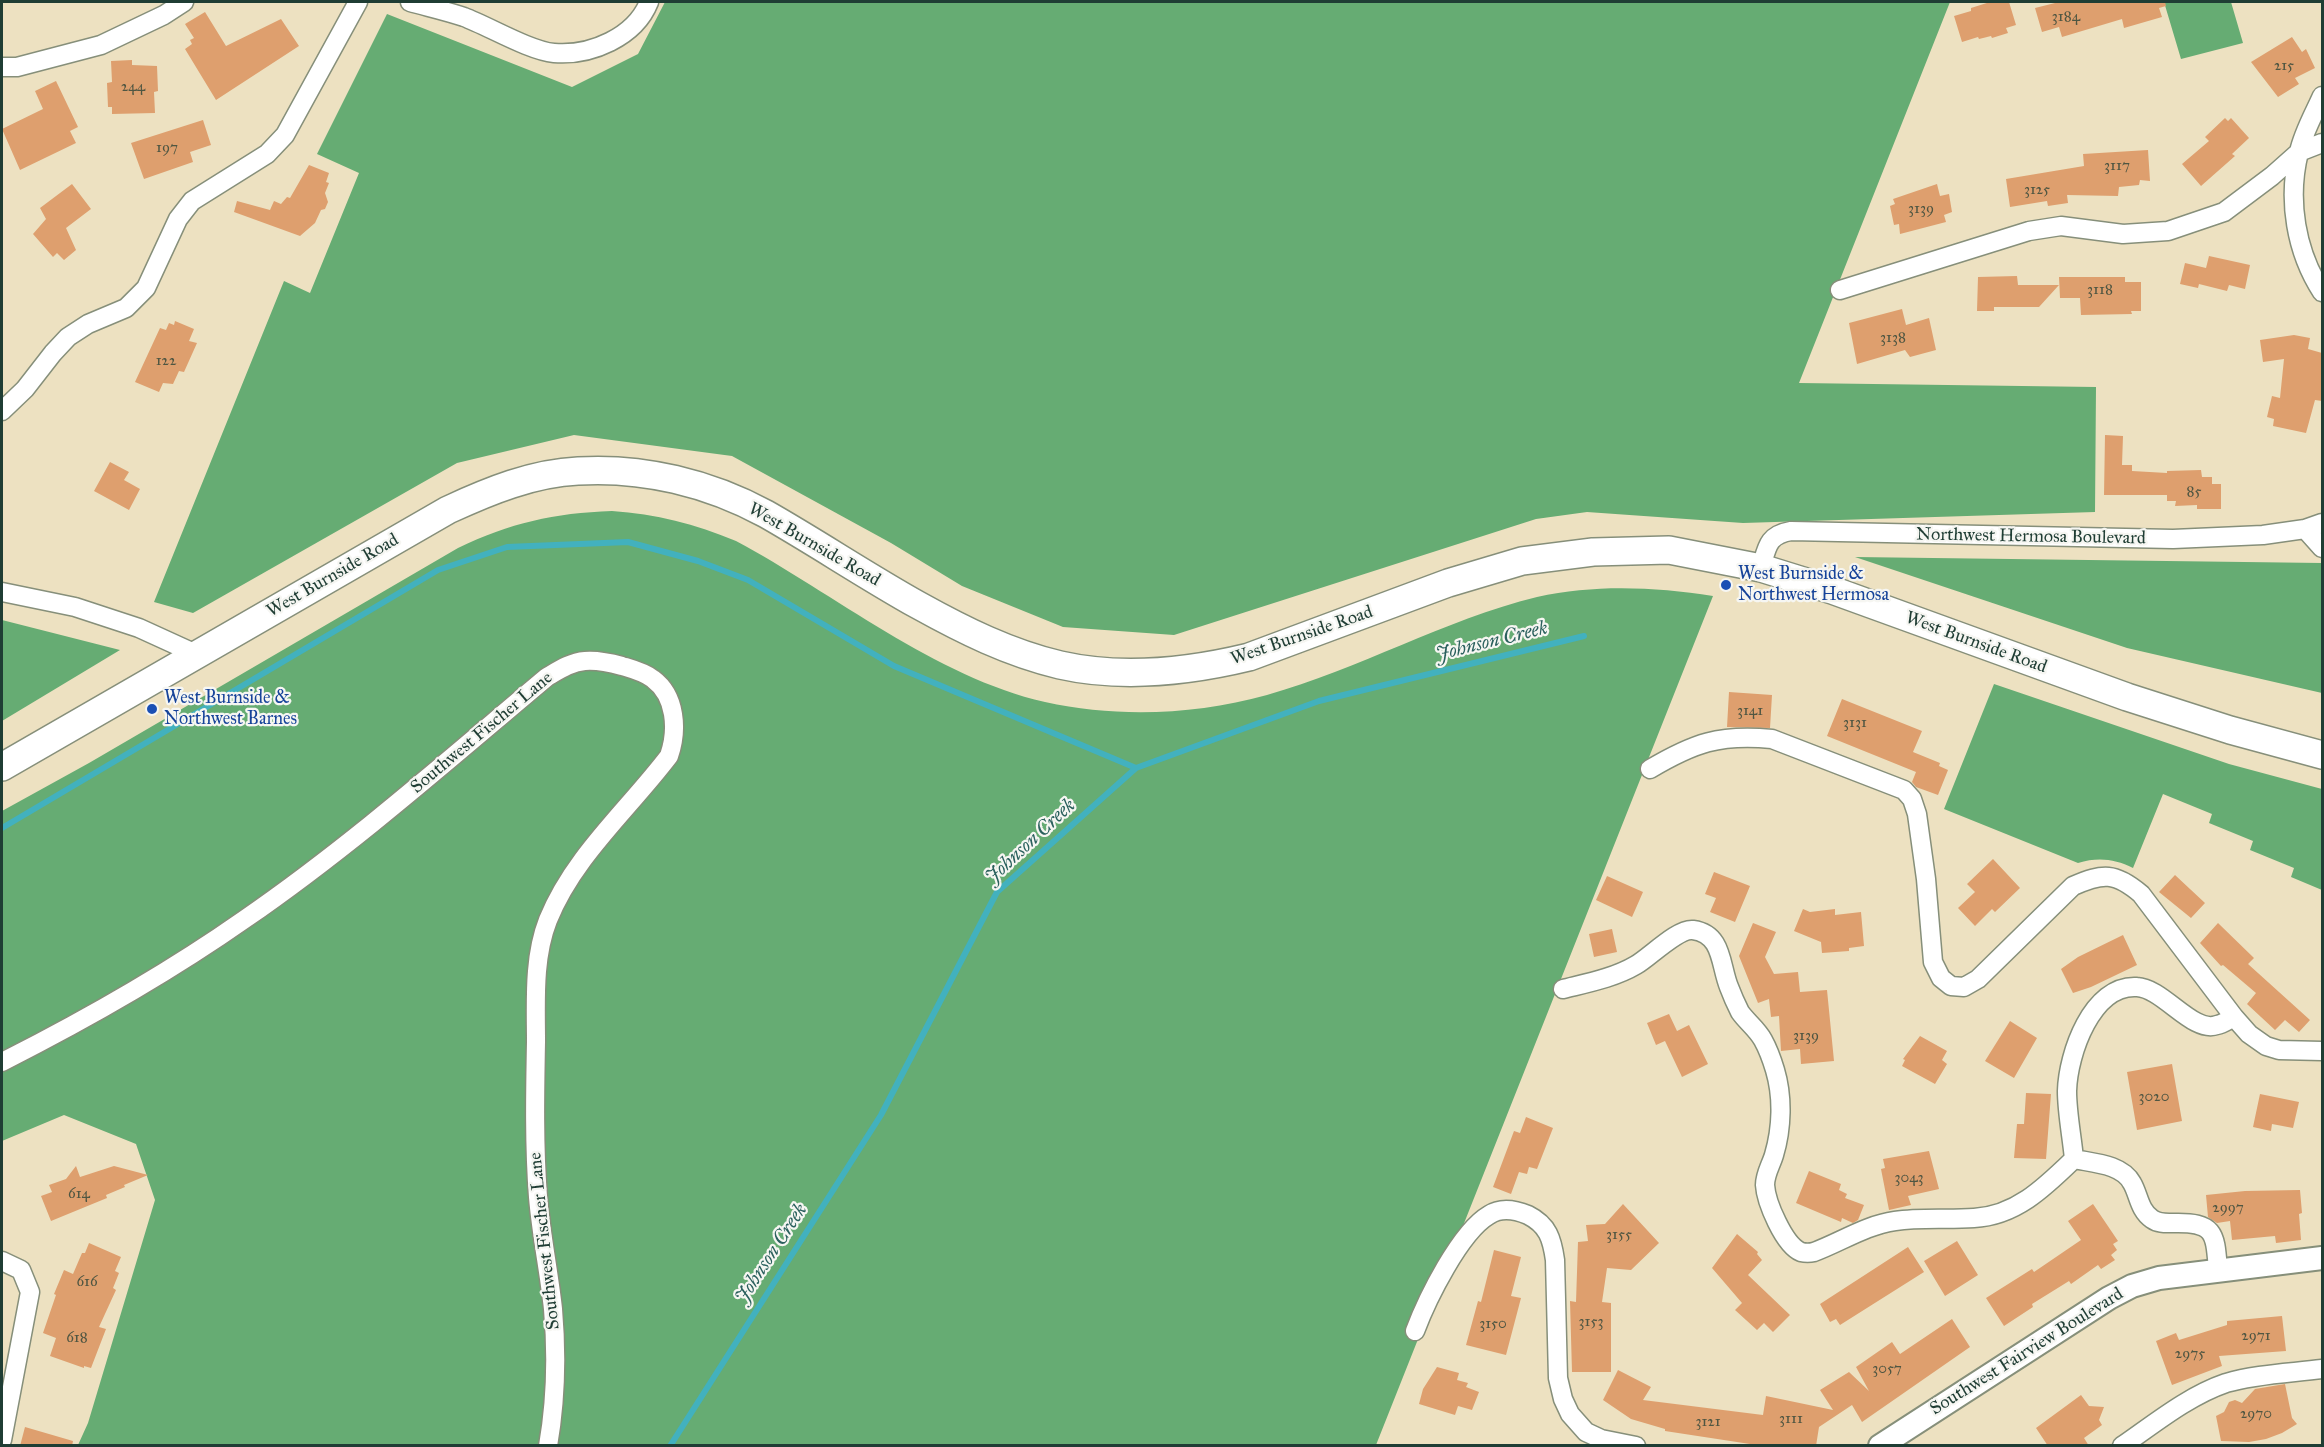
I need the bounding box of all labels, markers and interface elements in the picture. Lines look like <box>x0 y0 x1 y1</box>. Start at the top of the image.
house number: 3184 <box>2052 8 2080 26</box>
house number: 215 <box>2274 57 2294 75</box>
house number: 244 <box>121 78 145 96</box>
house number: 197 <box>156 139 178 157</box>
house number: 3117 <box>2104 157 2130 175</box>
house number: 3125 <box>2024 181 2050 199</box>
house number: 3139 <box>1908 200 1934 218</box>
house number: 3118 <box>2087 281 2113 299</box>
house number: 3138 <box>1880 329 1906 347</box>
house number: 122 <box>156 352 176 370</box>
house number: 85 <box>2187 483 2201 501</box>
street label: West Burnside Road <box>744 498 884 592</box>
street label: Northwest Hermosa Boulevard <box>1916 524 2146 550</box>
street label: West Burnside Road <box>263 529 403 623</box>
place label: West Burnside & Northwest Hermosa <box>1738 564 1889 606</box>
marker: West Burnside & Northwest Hermosa <box>1719 578 1733 592</box>
street label: West Burnside Road <box>1228 602 1376 670</box>
street label: West Burnside Road <box>1902 607 2050 679</box>
water label: Johnson Creek <box>1434 617 1550 667</box>
street label: Southwest Fischer Lane <box>407 667 557 799</box>
place label: West Burnside & Northwest Barnes <box>164 688 297 730</box>
marker: West Burnside & Northwest Barnes <box>145 702 159 716</box>
house number: 3141 <box>1737 702 1763 720</box>
house number: 3131 <box>1843 714 1867 732</box>
water label: Johnson Creek <box>981 794 1081 890</box>
house number: 3139 <box>1793 1027 1819 1045</box>
house number: 3020 <box>2139 1088 2169 1106</box>
street label: Southwest Fischer Lane <box>525 1151 565 1331</box>
house number: 3043 <box>1894 1169 1924 1187</box>
house number: 614 <box>68 1185 90 1203</box>
house number: 2997 <box>2212 1199 2244 1217</box>
water label: Johnson Creek <box>731 1200 813 1308</box>
house number: 3155 <box>1606 1226 1632 1244</box>
house number: 616 <box>76 1273 98 1291</box>
street label: Southwest Fairview Boulevard <box>1926 1284 2128 1420</box>
house number: 3153 <box>1579 1313 1603 1331</box>
house number: 3150 <box>1479 1315 1507 1333</box>
house number: 2971 <box>2241 1327 2271 1345</box>
house number: 618 <box>66 1329 88 1347</box>
house number: 2975 <box>2175 1345 2205 1363</box>
house number: 3057 <box>1872 1360 1902 1378</box>
house number: 2970 <box>2240 1405 2272 1423</box>
house number: 3111 <box>1779 1410 1803 1428</box>
house number: 3121 <box>1695 1413 1721 1431</box>

